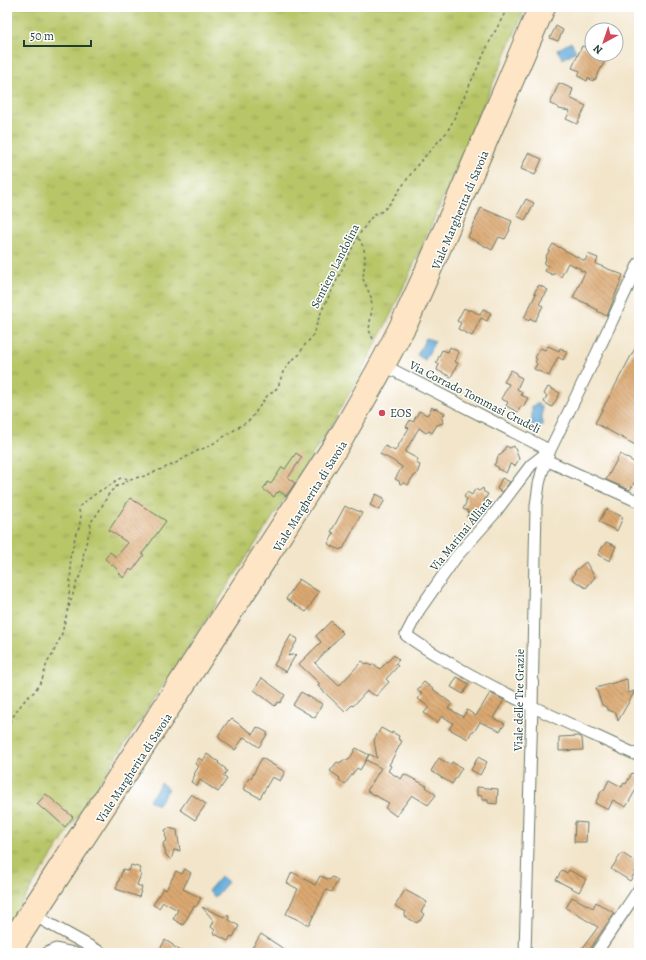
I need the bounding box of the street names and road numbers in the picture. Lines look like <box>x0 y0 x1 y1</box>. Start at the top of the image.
street label: Viale Margherita di Savoia <box>427 147 493 273</box>
street label: Sentiero Landolina <box>307 221 363 311</box>
street label: Via Corrado Tommasi Crudeli <box>406 356 543 437</box>
street label: Viale Margherita di Savoia <box>269 437 351 555</box>
street label: Via Marinai Alliata <box>426 493 496 575</box>
street label: Viale delle Tre Grazie <box>510 649 528 752</box>
street label: Viale Margherita di Savoia <box>92 710 176 827</box>

